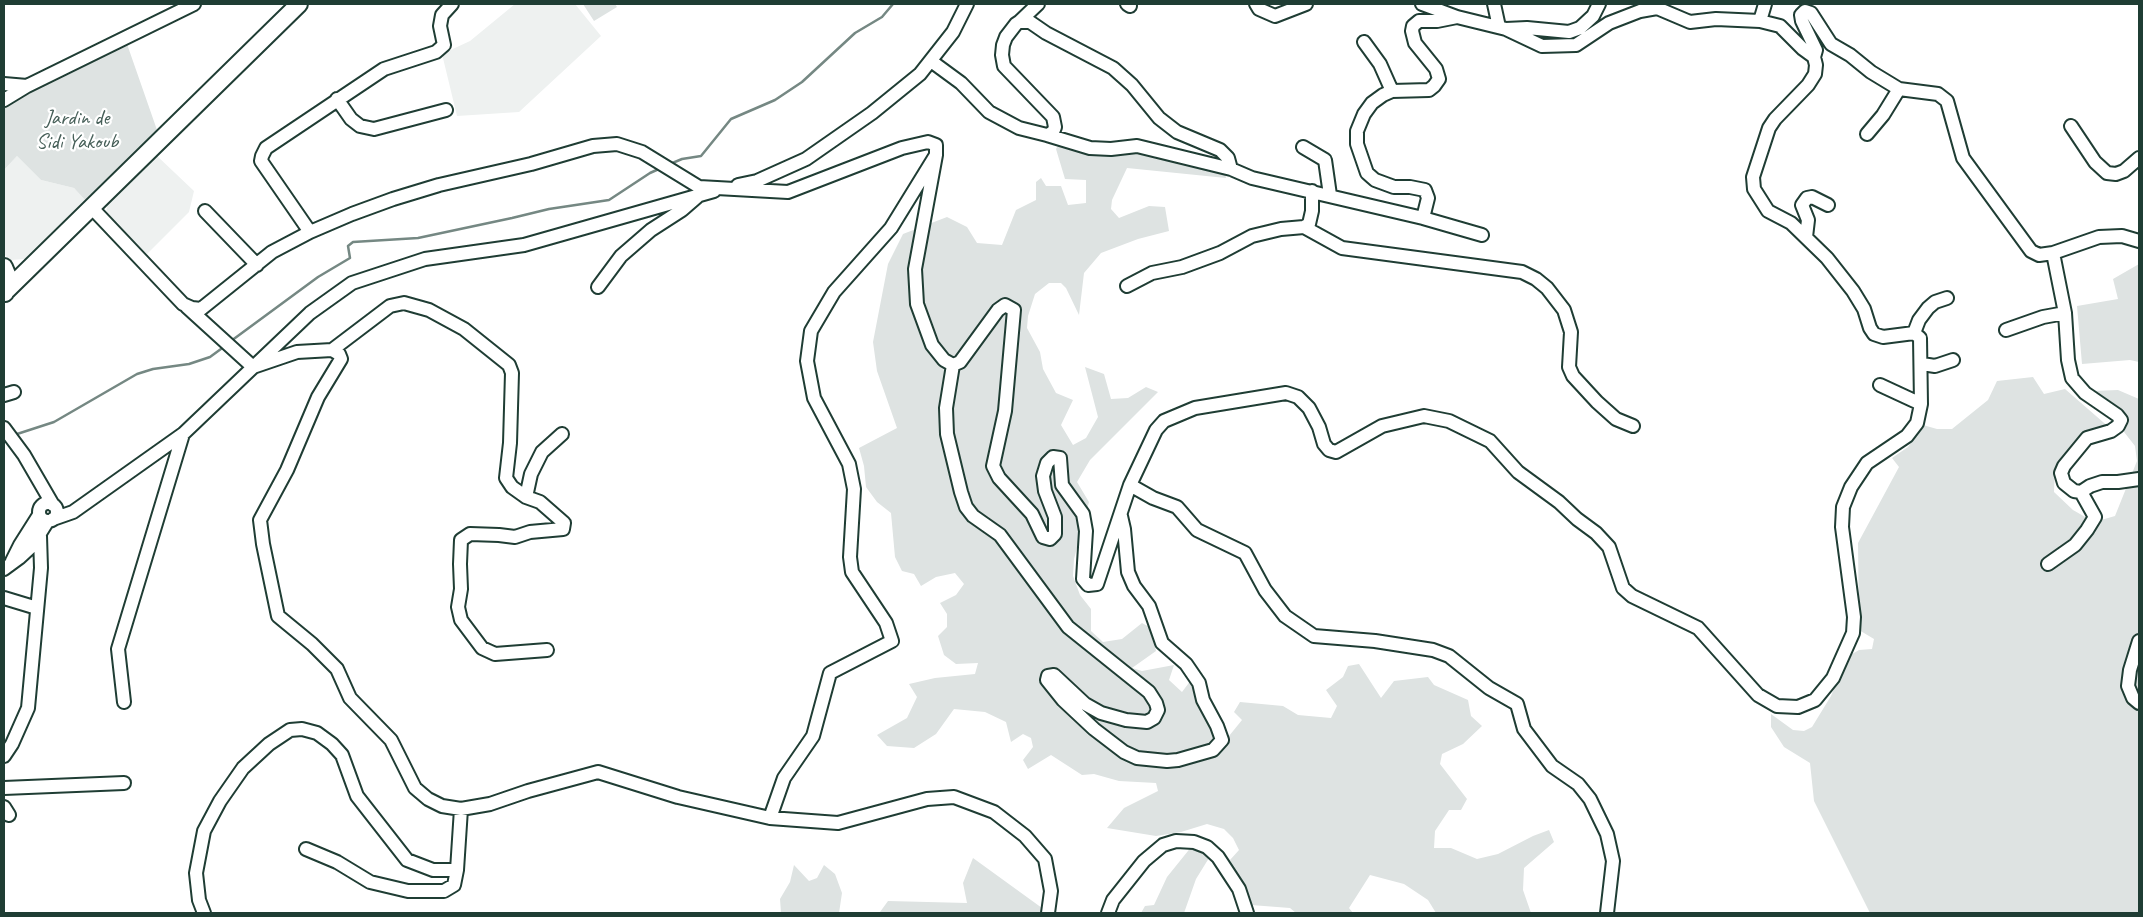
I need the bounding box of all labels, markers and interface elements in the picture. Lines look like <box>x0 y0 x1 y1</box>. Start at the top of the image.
park label: Jardin de Sidi Yakoub <box>36 105 118 155</box>

